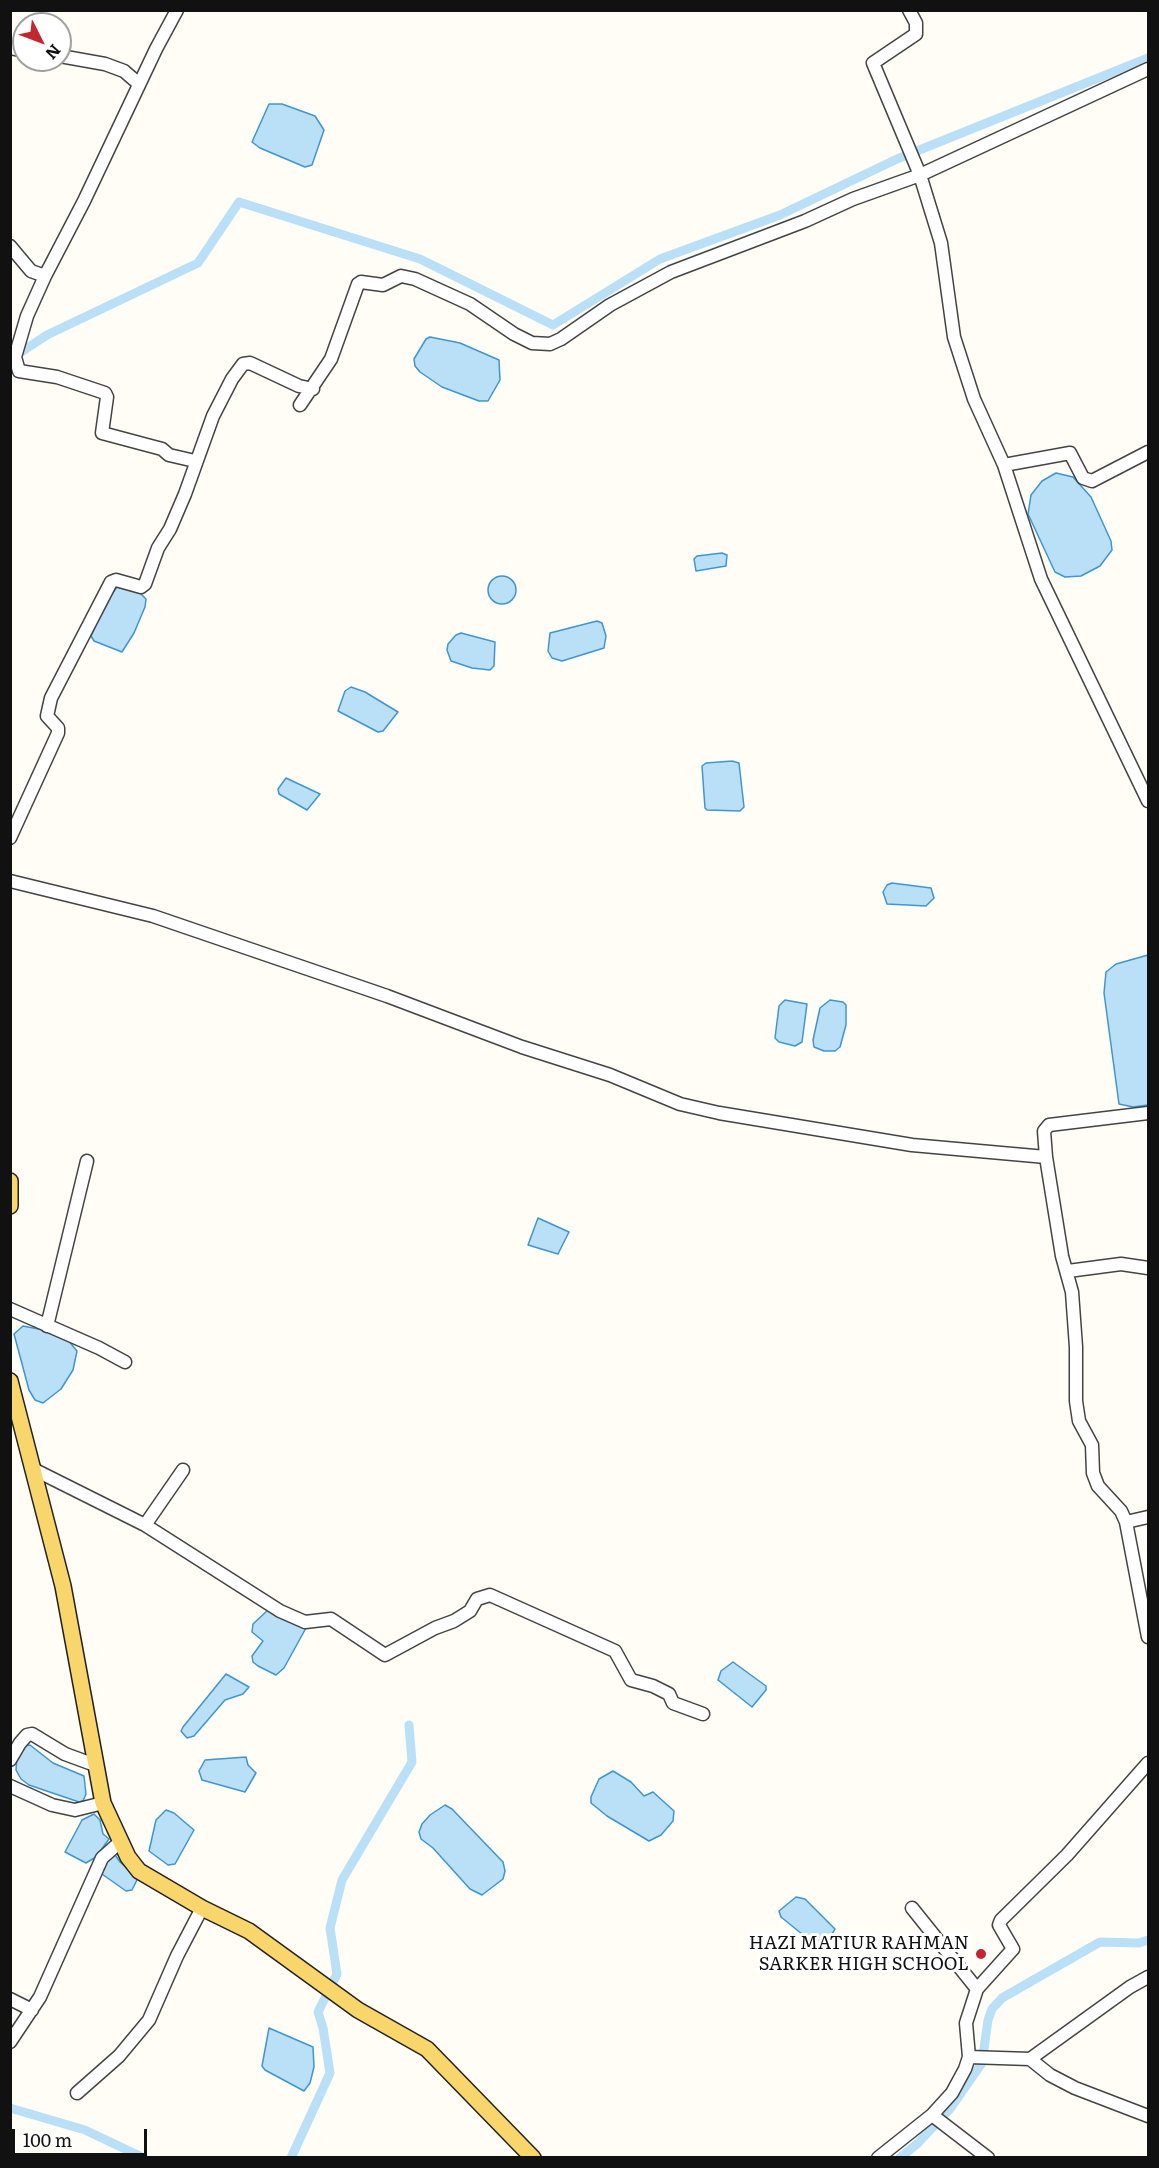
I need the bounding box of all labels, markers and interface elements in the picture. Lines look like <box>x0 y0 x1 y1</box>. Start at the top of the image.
north arrow <box>12 12 72 72</box>
text: N <box>40 40 67 66</box>
place label: HAZI MATIUR RAHMAN SARKER HIGH SCHOOL <box>749 1933 969 1976</box>
marker: HAZI MATIUR RAHMAN SARKER HIGH SCHOOL <box>974 1947 988 1961</box>
scale bar <box>15 2117 150 2155</box>
text: 100 m <box>23 2126 72 2153</box>

